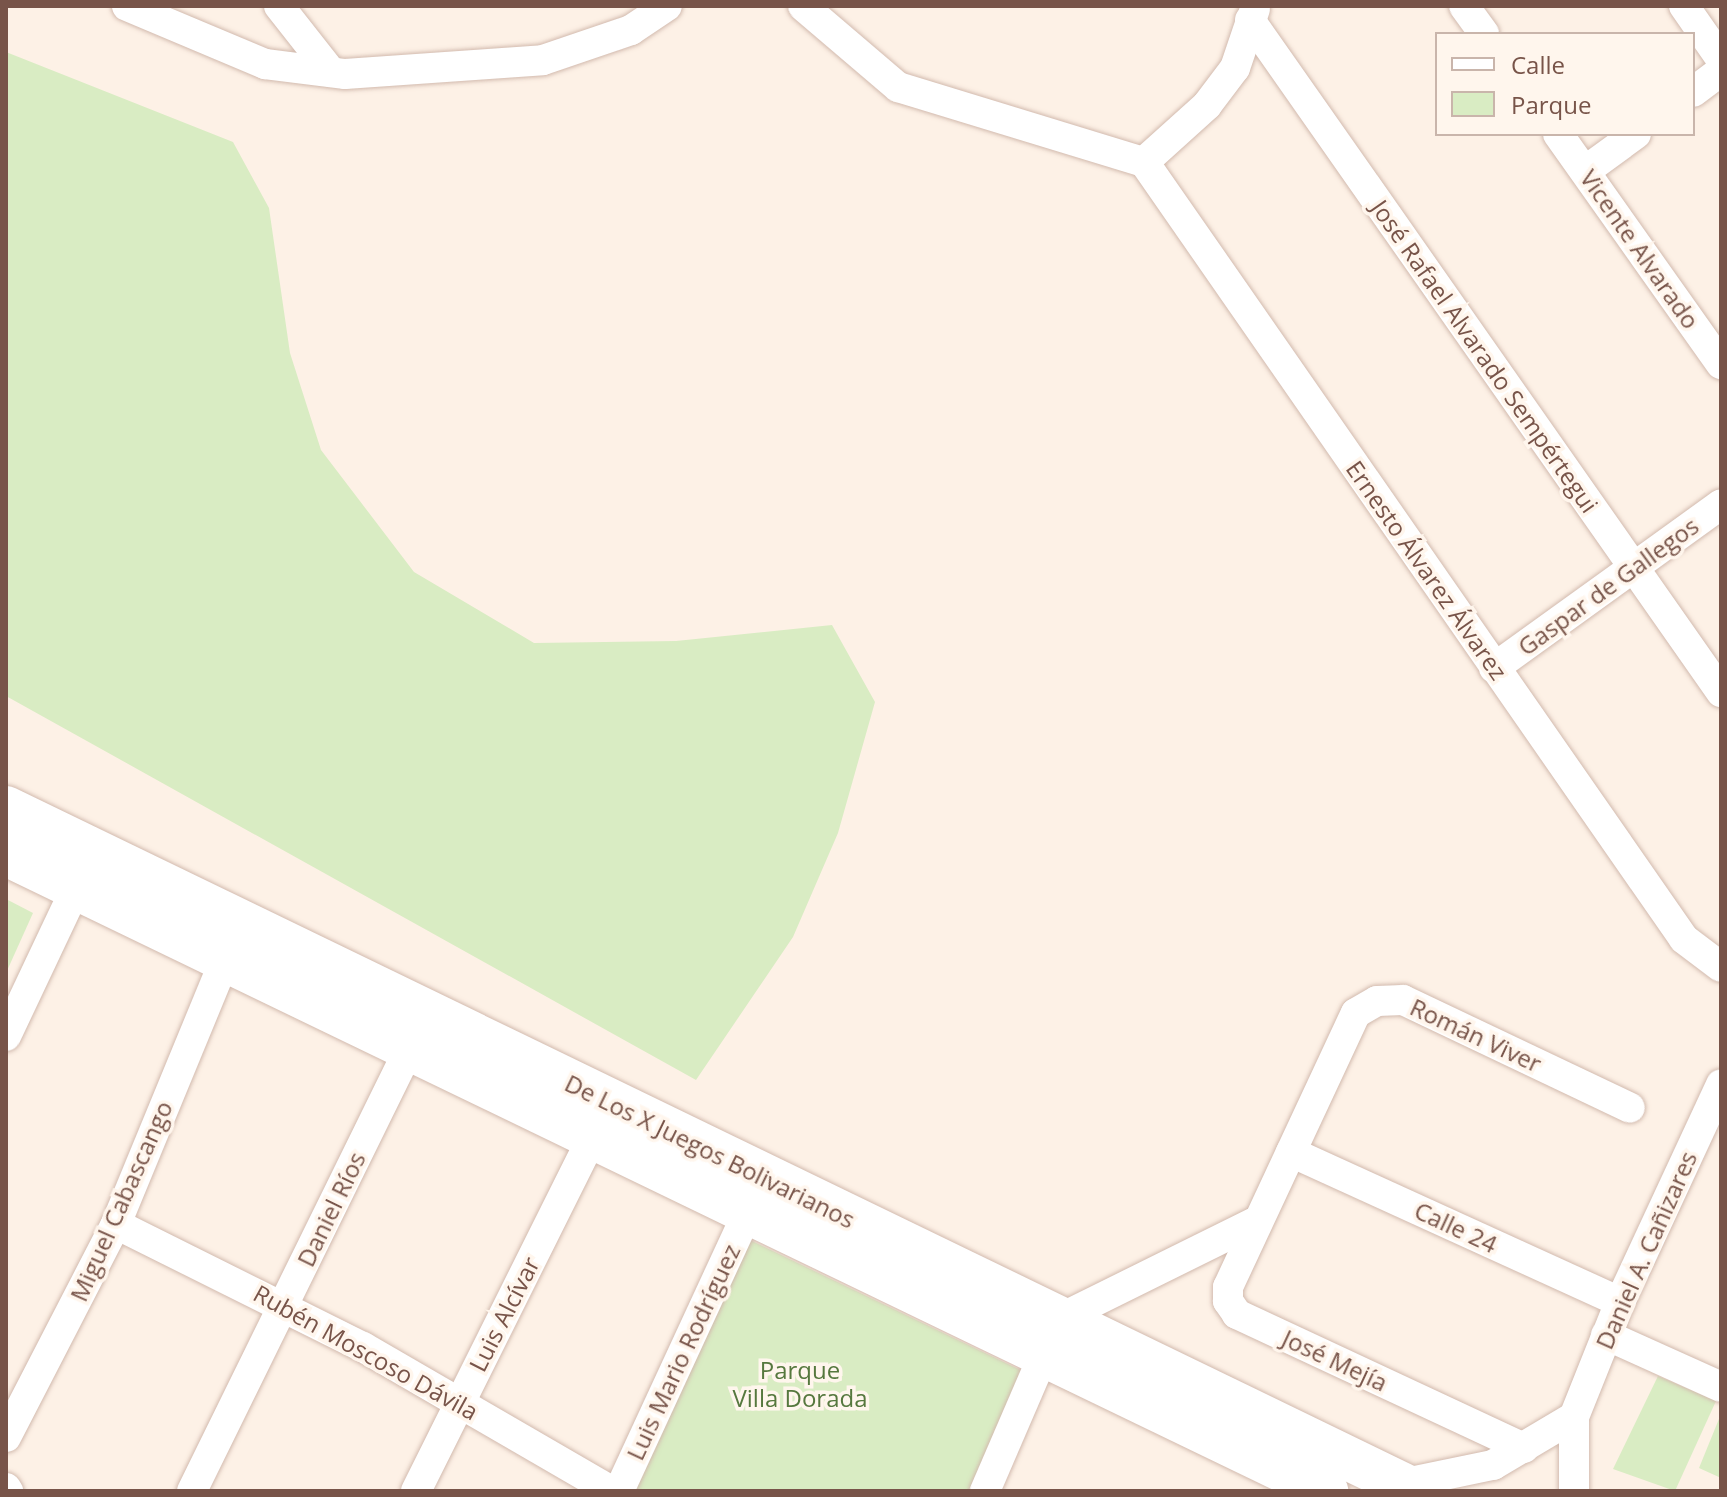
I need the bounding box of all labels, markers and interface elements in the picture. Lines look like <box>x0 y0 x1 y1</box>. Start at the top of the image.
legend <box>1435 32 1695 136</box>
text: Calle <box>1511 48 1565 81</box>
text: Parque <box>1511 88 1591 121</box>
street label: Vicente Alvarado <box>1575 164 1705 334</box>
street label: José Rafael Alvarado Sempértegui <box>1366 194 1604 518</box>
street label: Ernesto Álvarez Álvarez <box>1341 455 1513 685</box>
street label: Gaspar de Gallegos <box>1512 511 1704 661</box>
street label: Román Viver <box>1406 992 1546 1078</box>
street label: De Los X Juegos Bolivarianos <box>560 1068 860 1234</box>
street label: Miguel Cabascango <box>64 1096 178 1306</box>
street label: Daniel Ríos <box>291 1147 371 1271</box>
street label: Daniel A. Cañizares <box>1589 1147 1703 1353</box>
street label: Calle 24 <box>1410 1195 1502 1259</box>
street label: Luis Mario Rodríguez <box>620 1240 746 1464</box>
street label: Luis Alcívar <box>463 1252 545 1376</box>
street label: Rubén Moscoso Dávila <box>249 1278 483 1426</box>
street label: José Mejía <box>1278 1323 1392 1397</box>
park label: Parque Villa Dorada <box>732 1356 868 1412</box>

